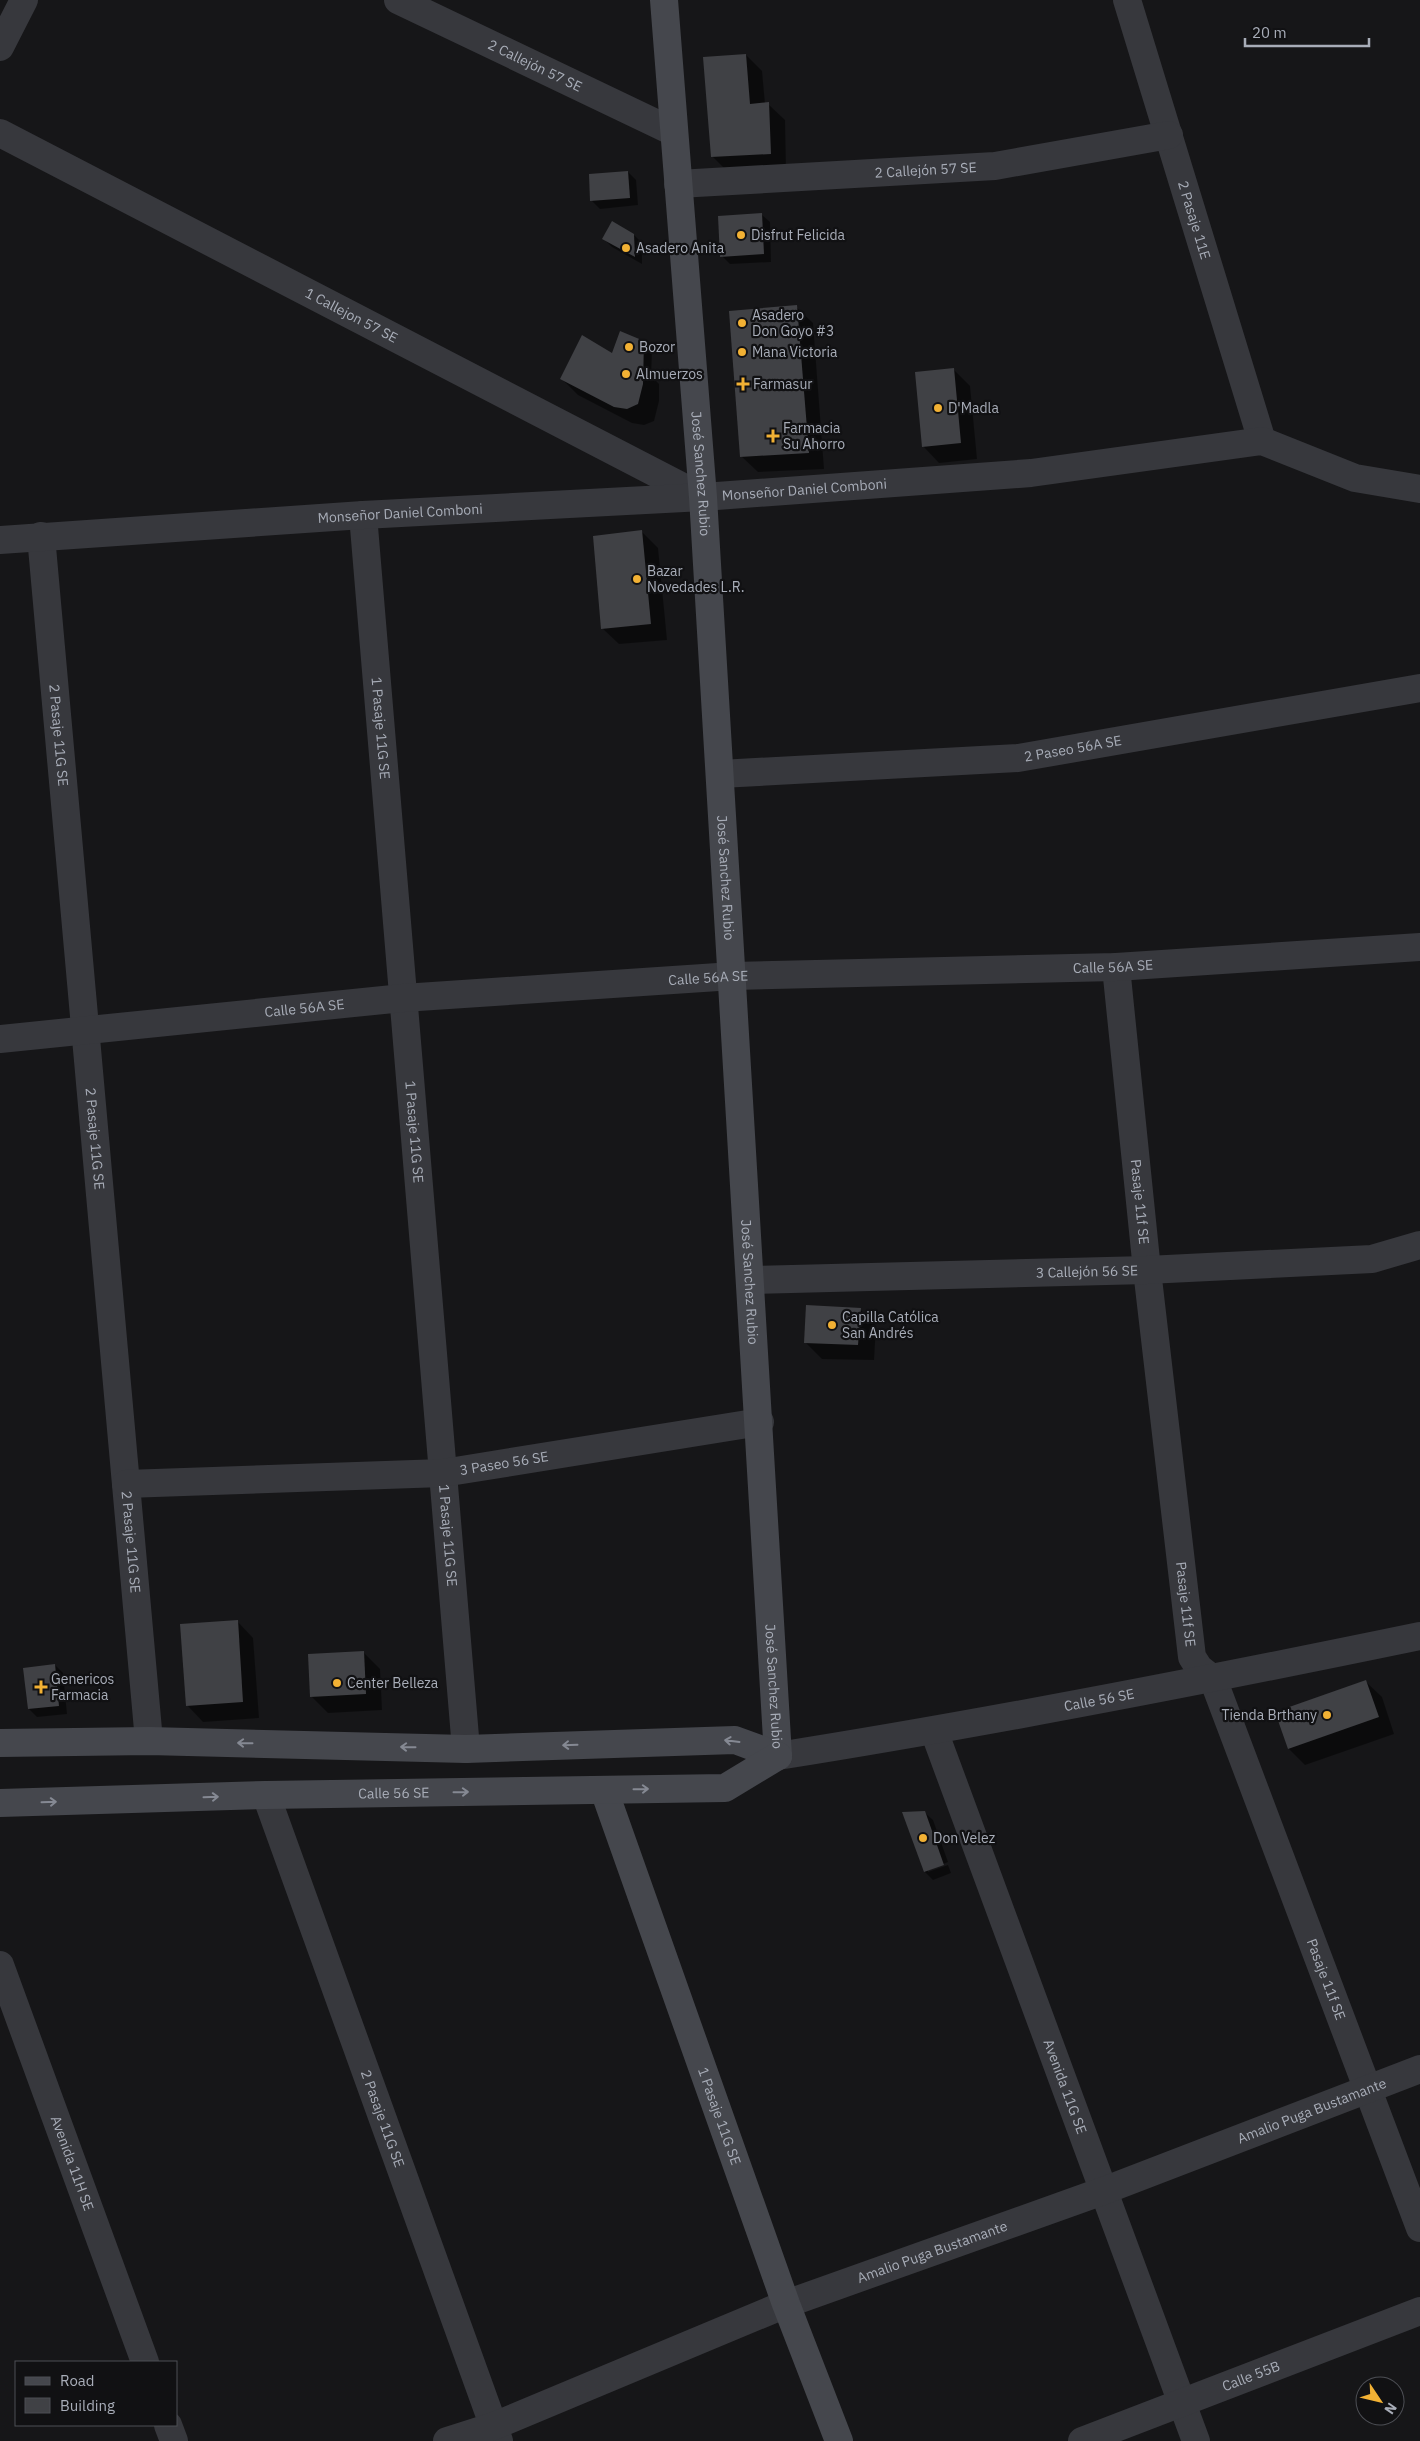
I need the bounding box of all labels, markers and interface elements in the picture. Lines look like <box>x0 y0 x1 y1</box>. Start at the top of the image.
scale bar <box>1245 15 1369 47</box>
text: 20 m <box>1252 23 1287 42</box>
street label: 2 Callejón 57 SE <box>485 35 585 96</box>
street label: 2 Callejón 57 SE <box>874 158 977 182</box>
street label: 2 Pasaje 11E <box>1174 178 1215 261</box>
place label: Disfrut Felicida <box>751 226 846 244</box>
marker: Disfrut Felicida <box>735 229 747 241</box>
place label: Asadero Anita <box>636 239 725 257</box>
marker: Asadero Anita <box>620 242 632 254</box>
street label: 1 Callejon 57 SE <box>302 284 401 347</box>
place label: Asadero Don Goyo #3 <box>752 306 834 340</box>
marker: Asadero Don Goyo #3 <box>736 317 748 329</box>
place label: Bozor <box>639 338 675 356</box>
marker: Bozor <box>623 341 635 353</box>
place label: Mana Victoria <box>752 343 838 361</box>
marker: Mana Victoria <box>736 346 748 358</box>
place label: Almuerzos <box>636 365 703 383</box>
marker: Almuerzos <box>620 368 632 380</box>
place label: Farmasur <box>753 375 813 393</box>
marker: Farmasur <box>737 378 749 390</box>
place label: D'Madla <box>948 399 999 417</box>
marker: D'Madla <box>932 402 944 414</box>
street label: José Sanchez Rubio <box>687 410 714 537</box>
place label: Farmacia Su Ahorro <box>783 419 845 453</box>
marker: Farmacia Su Ahorro <box>767 430 779 442</box>
street label: Monseñor Daniel Comboni <box>721 475 887 505</box>
street label: Monseñor Daniel Comboni <box>317 500 483 527</box>
place label: Bazar Novedades L.R. <box>647 562 745 596</box>
marker: Bazar Novedades L.R. <box>631 573 643 585</box>
street label: 1 Pasaje 11G SE <box>368 676 394 780</box>
street label: 2 Pasaje 11G SE <box>45 683 72 787</box>
street label: 2 Paseo 56A SE <box>1023 731 1123 766</box>
street label: José Sanchez Rubio <box>713 815 738 941</box>
street label: Calle 56A SE <box>1073 956 1154 977</box>
street label: Calle 56A SE <box>668 967 748 989</box>
street label: Calle 56A SE <box>264 995 345 1021</box>
street label: 1 Pasaje 11G SE <box>401 1080 428 1184</box>
street label: 2 Pasaje 11G SE <box>81 1087 109 1190</box>
street label: Pasaje 11f SE <box>1127 1158 1153 1245</box>
street label: José Sanchez Rubio <box>737 1219 762 1345</box>
street label: 3 Callejón 56 SE <box>1036 1261 1138 1282</box>
place label: Capilla Católica San Andrés <box>842 1308 939 1342</box>
marker: Capilla Católica San Andrés <box>826 1319 838 1331</box>
street label: 3 Paseo 56 SE <box>458 1447 550 1479</box>
street label: 1 Pasaje 11G SE <box>435 1484 461 1587</box>
street label: 2 Pasaje 11G SE <box>118 1490 145 1594</box>
street label: Pasaje 11f SE <box>1172 1561 1200 1648</box>
street label: José Sanchez Rubio <box>761 1623 787 1750</box>
place label: Genericos Farmacia <box>51 1670 114 1704</box>
place label: Center Belleza <box>347 1674 439 1692</box>
marker: Center Belleza <box>331 1677 343 1689</box>
marker: Genericos Farmacia <box>35 1681 47 1693</box>
street label: Calle 56 SE <box>1062 1684 1136 1715</box>
place label: Tienda Brthany <box>1221 1706 1317 1724</box>
marker: Tienda Brthany <box>1321 1709 1333 1721</box>
one-way arrow <box>725 1736 741 1746</box>
one-way arrow <box>238 1738 254 1748</box>
one-way arrow <box>562 1741 578 1750</box>
one-way arrow <box>400 1743 416 1752</box>
street label: Calle 56 SE <box>358 1784 430 1803</box>
one-way arrow <box>633 1785 649 1794</box>
one-way arrow <box>452 1787 469 1797</box>
one-way arrow <box>202 1792 219 1802</box>
one-way arrow <box>40 1797 56 1806</box>
place label: Don Velez <box>933 1829 996 1847</box>
marker: Don Velez <box>917 1832 929 1844</box>
street label: Pasaje 11f SE <box>1303 1936 1350 2023</box>
street label: Avenida 11G SE <box>1040 2037 1091 2136</box>
street label: 1 Pasaje 11G SE <box>694 2065 745 2167</box>
street label: 2 Pasaje 11G SE <box>357 2067 409 2170</box>
street label: Amalio Puga Bustamante <box>1235 2074 1389 2147</box>
street label: Avenida 11H SE <box>47 2113 98 2213</box>
street label: Amalio Puga Bustamante <box>855 2217 1010 2287</box>
street label: Calle 55B <box>1219 2357 1283 2395</box>
legend <box>15 2361 178 2426</box>
text: Road <box>60 2371 95 2390</box>
north arrow <box>1355 2376 1405 2426</box>
text: Building <box>60 2396 115 2415</box>
text: N <box>1380 2399 1401 2418</box>

